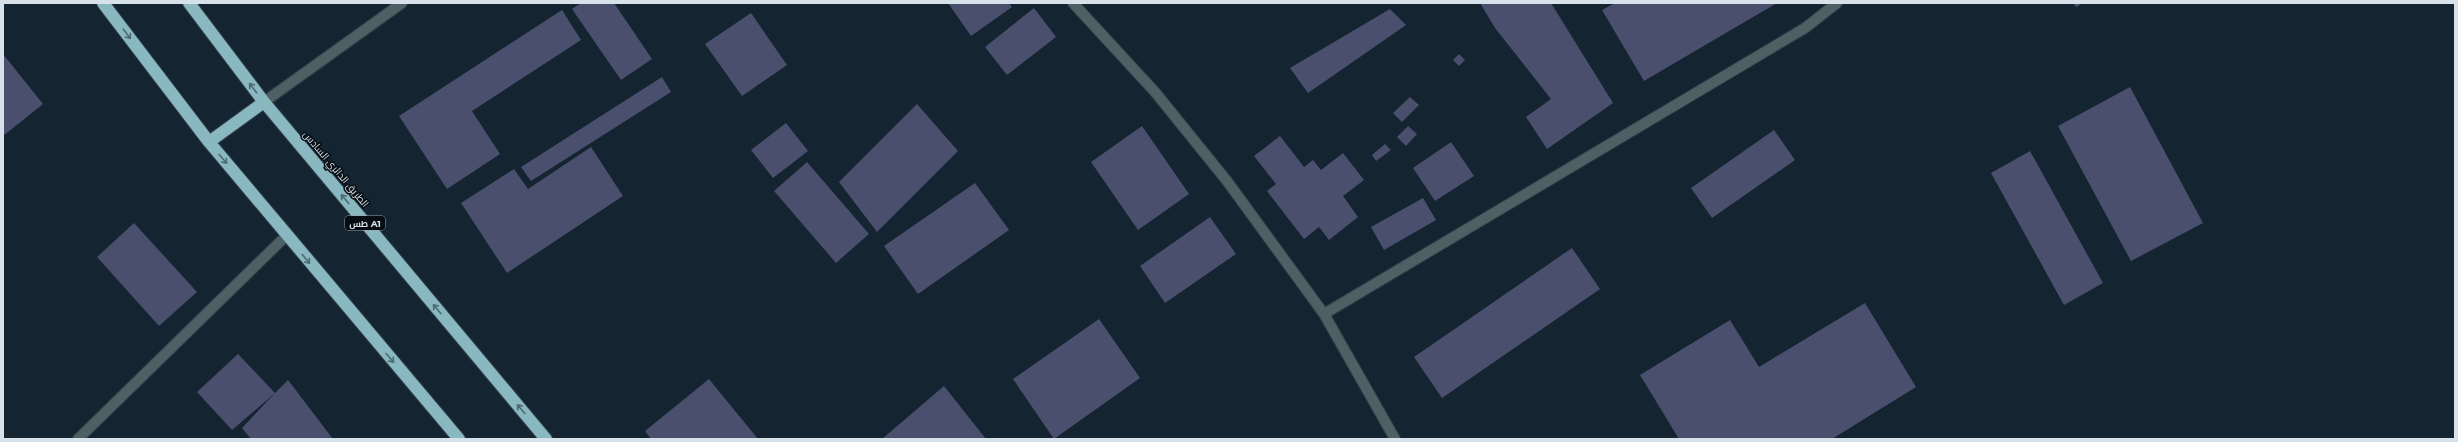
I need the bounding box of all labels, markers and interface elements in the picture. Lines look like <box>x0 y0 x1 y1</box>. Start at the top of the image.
one-way arrow <box>122 29 131 40</box>
one-way arrow <box>249 83 257 94</box>
street label: الطريق الدائري السادس <box>300 128 372 210</box>
one-way arrow <box>218 154 227 165</box>
one-way arrow <box>340 194 349 204</box>
road number: طس A1 <box>345 216 385 230</box>
one-way arrow <box>302 254 311 264</box>
one-way arrow <box>433 304 442 315</box>
one-way arrow <box>386 353 395 364</box>
one-way arrow <box>516 404 525 414</box>

